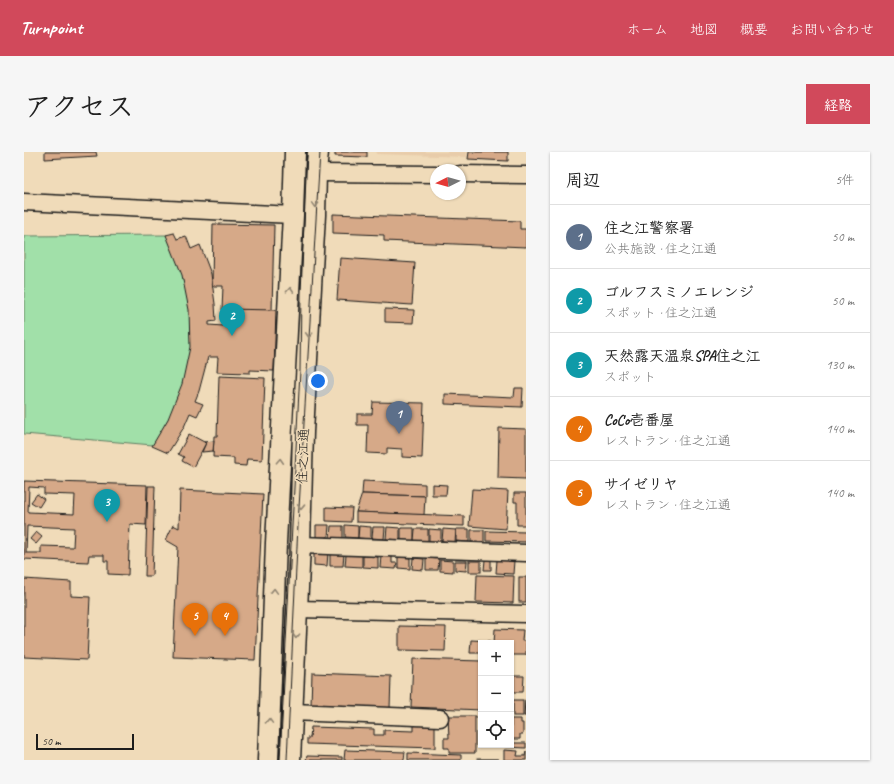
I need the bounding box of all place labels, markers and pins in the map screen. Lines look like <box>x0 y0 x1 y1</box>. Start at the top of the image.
pin: 2 <box>219 303 245 336</box>
pin: 1 <box>386 401 412 434</box>
pin: 3 <box>94 489 120 522</box>
pin: 5 <box>182 603 208 636</box>
pin: 4 <box>212 603 238 636</box>

